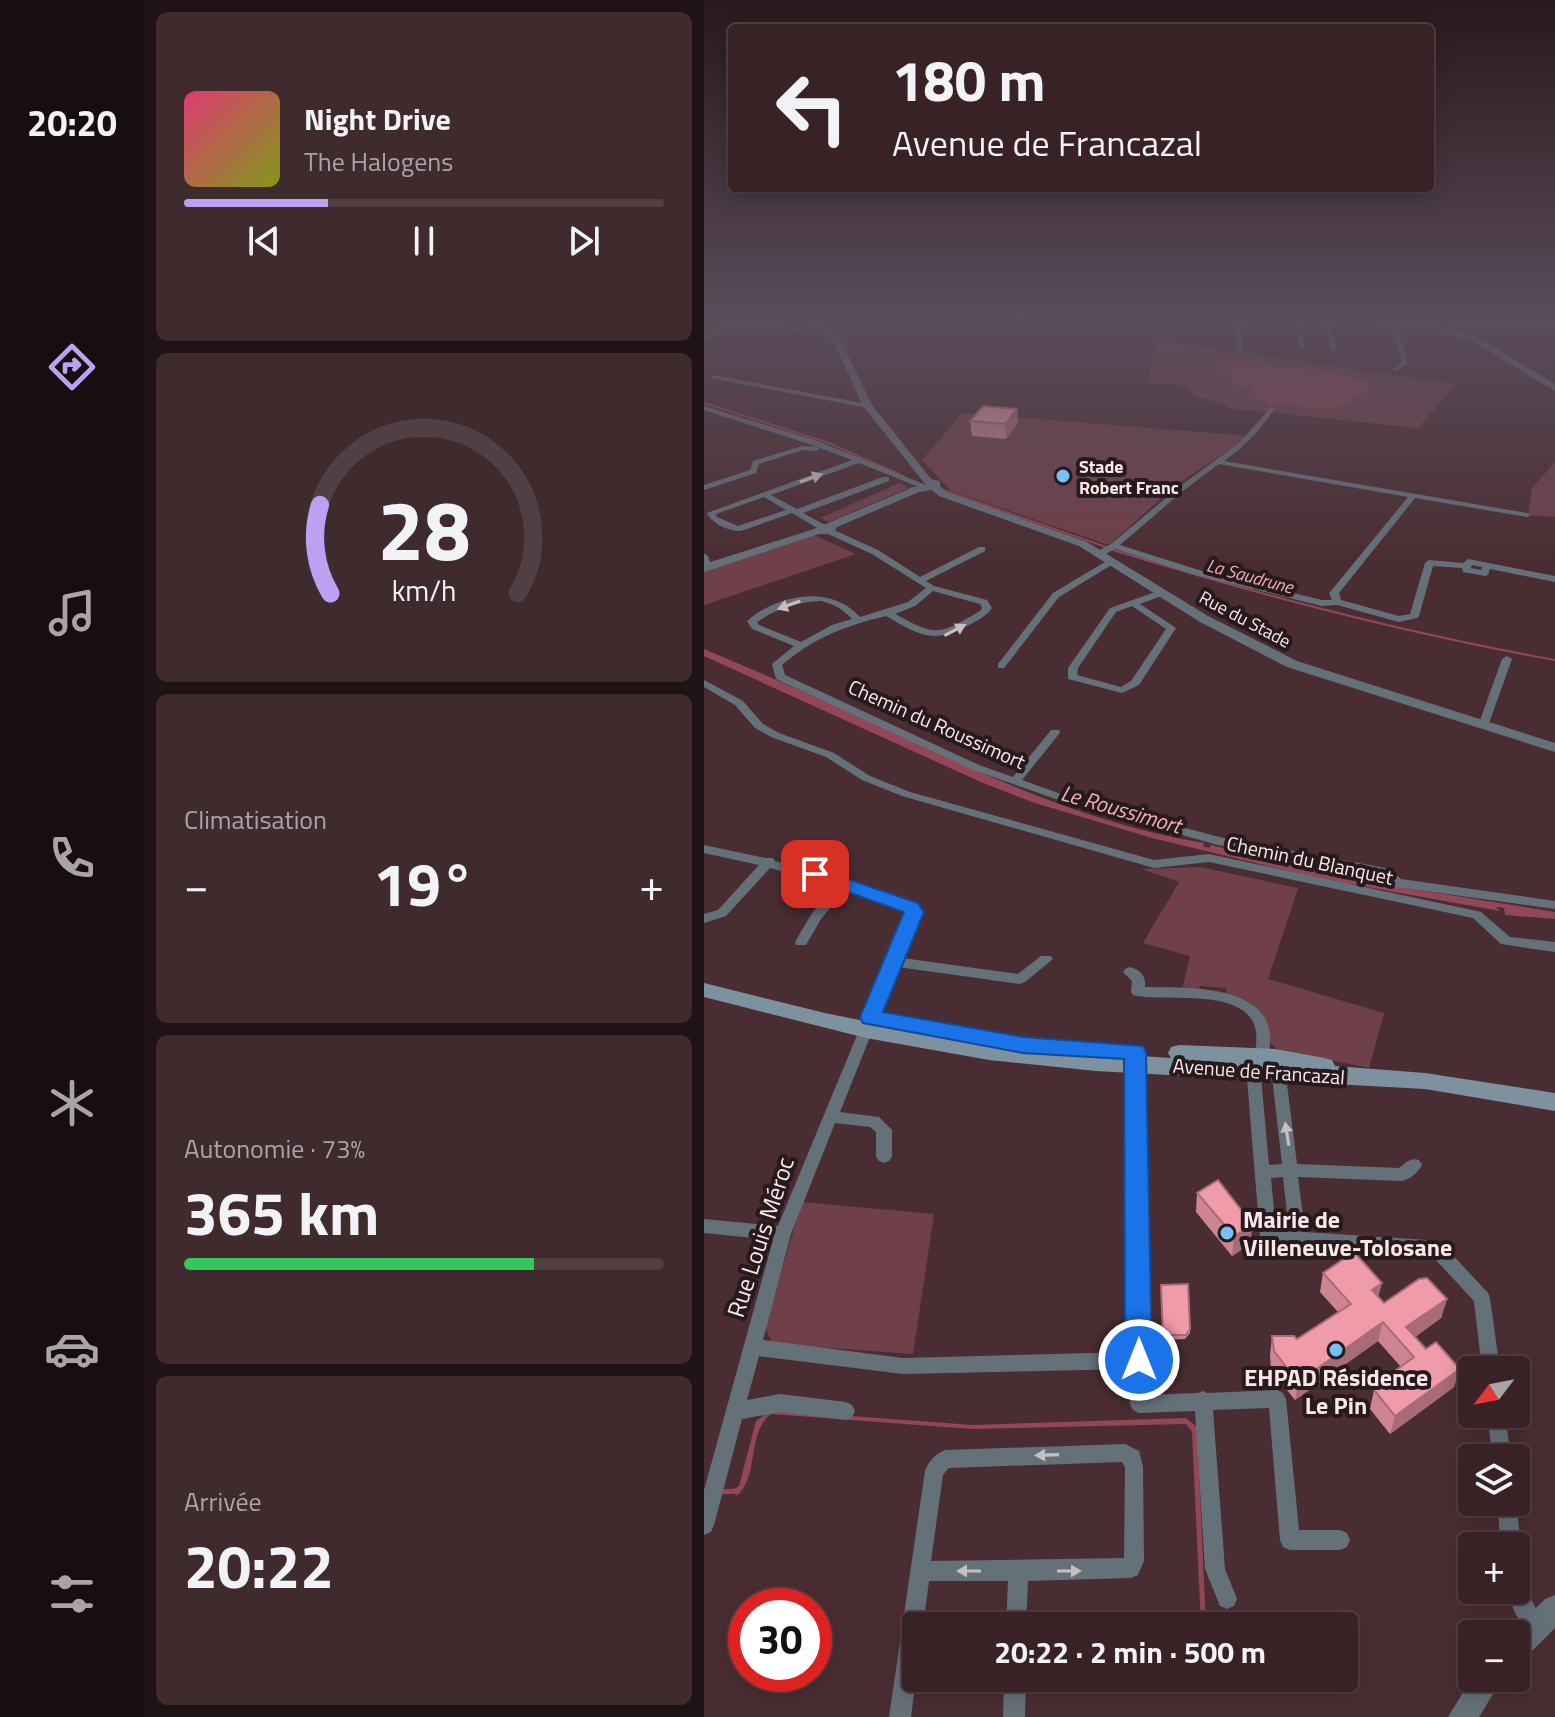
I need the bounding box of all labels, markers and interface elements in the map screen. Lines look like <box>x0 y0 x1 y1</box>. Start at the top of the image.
text: 180 m <box>892 38 1045 123</box>
icon: left <box>760 56 864 160</box>
text: 20:20 <box>27 95 117 150</box>
text: Night Drive <box>304 96 451 142</box>
text: Avenue de Francazal <box>892 115 1202 170</box>
text: The Halogens <box>304 142 453 181</box>
icon: previous <box>242 219 286 263</box>
icon: pause <box>402 219 446 263</box>
icon: next <box>562 219 606 263</box>
icon: directions <box>44 339 100 395</box>
place label: Stade Robert Franc <box>1079 453 1179 501</box>
text: 28 <box>377 465 471 591</box>
marker: Stade Robert Franc <box>1054 467 1072 485</box>
one-way arrow <box>799 471 823 483</box>
water label: La Saudrune <box>1204 552 1298 601</box>
text: km/h <box>392 569 456 612</box>
street label: Rue du Stade <box>1194 584 1296 654</box>
icon: music <box>44 585 100 641</box>
one-way arrow <box>777 600 801 612</box>
one-way arrow <box>944 623 966 637</box>
street label: Chemin du Roussimort <box>843 671 1031 777</box>
water label: Le Roussimort <box>1057 776 1188 843</box>
text: Climatisation <box>184 800 327 839</box>
street label: Chemin du Blanquet <box>1224 827 1396 893</box>
icon: phone <box>44 830 100 886</box>
text: 19° <box>374 838 474 929</box>
pin <box>781 840 849 908</box>
text: − <box>184 851 209 918</box>
text: + <box>639 851 664 918</box>
icon: arrive <box>793 852 837 896</box>
street label: Avenue de Francazal <box>1172 1050 1346 1092</box>
icon: climate <box>44 1075 100 1131</box>
one-way arrow <box>1280 1121 1293 1146</box>
text: Autonomie · 73% <box>184 1129 365 1168</box>
street label: Rue Louis Méroc <box>717 1152 803 1322</box>
text: 365 km <box>184 1167 379 1258</box>
place label: Mairie de Villeneuve-Tolosane <box>1243 1201 1452 1265</box>
marker: Mairie de Villeneuve-Tolosane <box>1218 1224 1236 1242</box>
position arrow <box>1097 1318 1181 1402</box>
icon: car <box>44 1321 100 1377</box>
marker: EHPAD Résidence Le Pin <box>1327 1341 1345 1359</box>
north arrow <box>1458 1356 1530 1428</box>
map controls <box>1458 1356 1530 1692</box>
place label: EHPAD Résidence Le Pin <box>1244 1359 1428 1423</box>
button: layers <box>1458 1444 1530 1516</box>
one-way arrow <box>1034 1449 1059 1462</box>
text: Arrivée <box>184 1482 262 1521</box>
text: 20:22 <box>184 1520 334 1611</box>
button: + <box>1458 1532 1530 1604</box>
one-way arrow <box>956 1565 981 1577</box>
one-way arrow <box>1057 1565 1082 1577</box>
icon: filters <box>44 1566 100 1622</box>
speed limit sign: 30 <box>728 1588 832 1692</box>
button: − <box>1458 1620 1530 1692</box>
text: 20:22 · 2 min · 500 m <box>994 1629 1266 1675</box>

